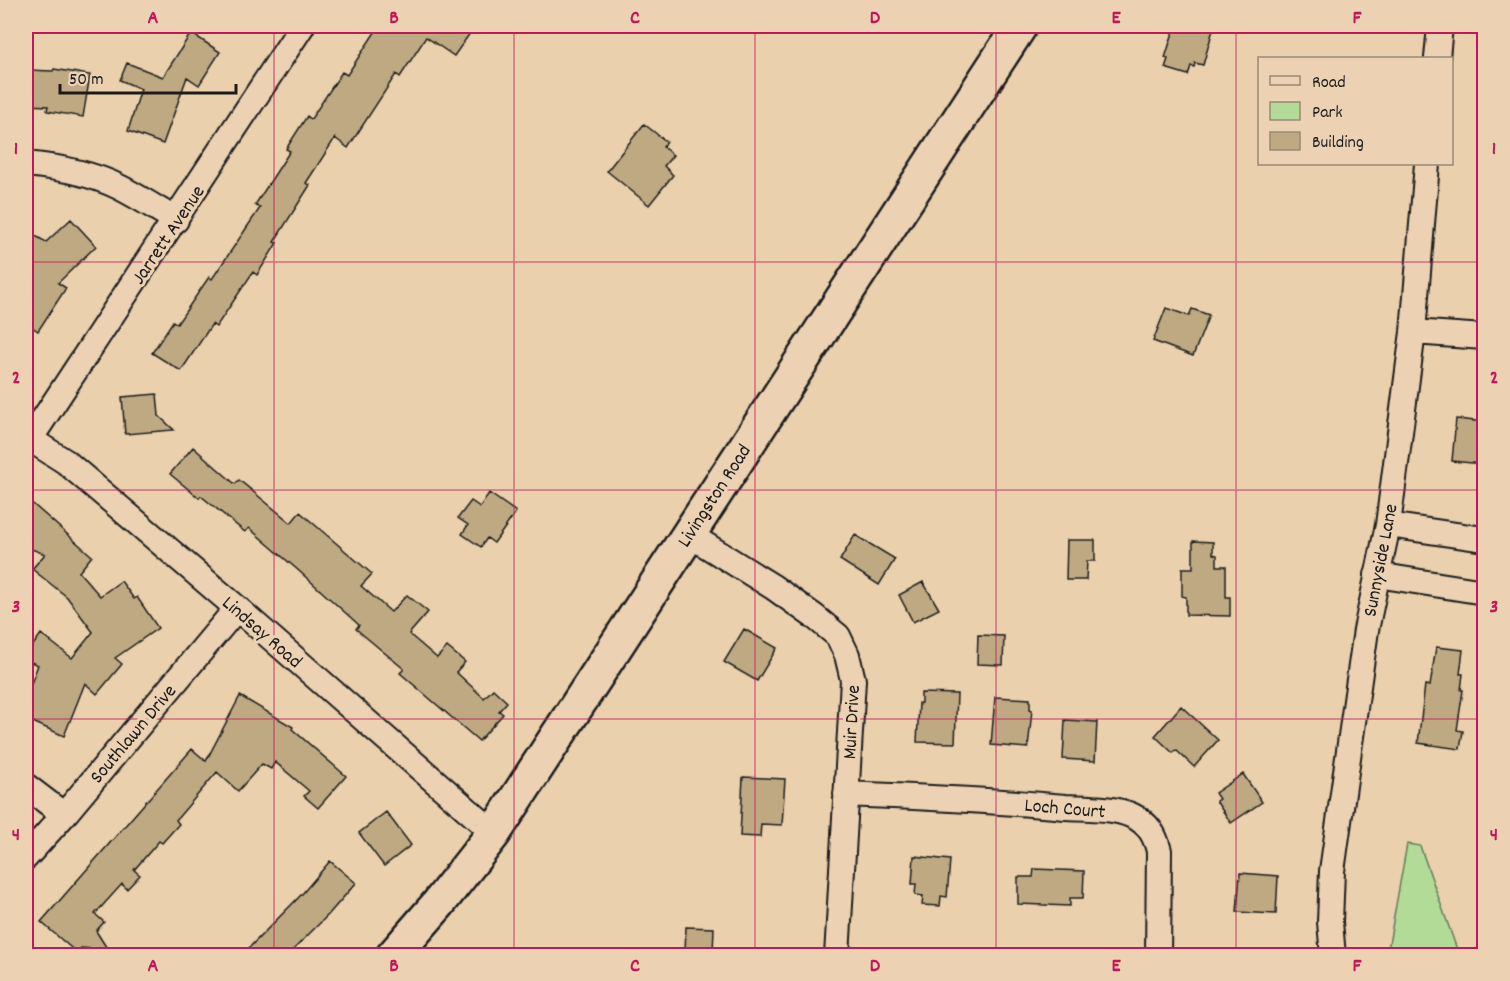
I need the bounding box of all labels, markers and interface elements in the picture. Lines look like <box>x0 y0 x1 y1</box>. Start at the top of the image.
text: A <box>148 5 159 33</box>
text: B <box>389 5 399 33</box>
text: C <box>630 5 640 33</box>
text: D <box>870 5 881 33</box>
text: E <box>1111 5 1121 33</box>
text: F <box>1353 5 1363 33</box>
scale bar <box>60 57 236 95</box>
legend <box>1258 57 1453 165</box>
text: 50 m <box>69 68 104 93</box>
text: Road <box>1312 71 1346 96</box>
text: Park <box>1312 101 1343 126</box>
text: Building <box>1312 131 1364 156</box>
text: 1 <box>14 136 18 164</box>
text: 1 <box>1492 136 1496 164</box>
street label: Jarrett Avenue <box>126 180 213 291</box>
text: 2 <box>12 365 20 393</box>
text: 2 <box>1490 365 1498 393</box>
street label: Livingston Road <box>672 440 759 554</box>
street label: Sunnyside Lane <box>1357 502 1407 619</box>
street label: Lindsay Road <box>215 590 307 676</box>
text: 3 <box>12 594 20 622</box>
text: 3 <box>1490 594 1498 622</box>
street label: Southlawn Drive <box>84 679 184 791</box>
street label: Muir Drive <box>837 684 869 760</box>
street label: Loch Court <box>1023 793 1106 827</box>
text: 4 <box>12 822 20 850</box>
text: 4 <box>1490 822 1498 850</box>
text: A <box>148 953 159 981</box>
text: B <box>389 953 399 981</box>
text: C <box>630 953 640 981</box>
text: D <box>870 953 881 981</box>
text: E <box>1111 953 1121 981</box>
text: F <box>1353 953 1363 981</box>

